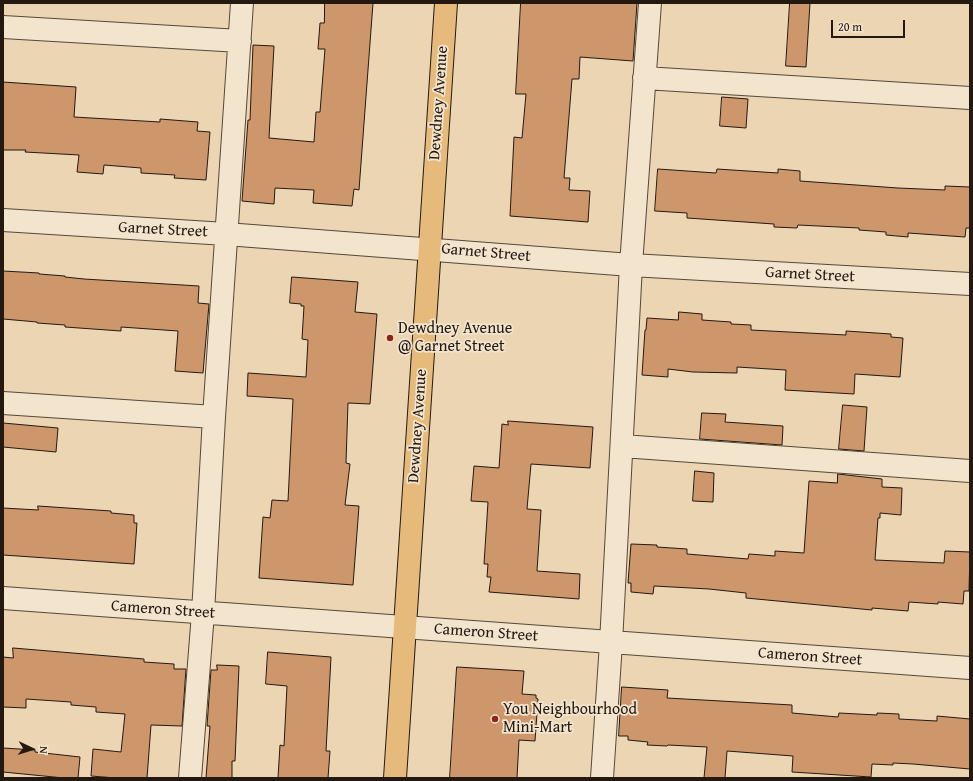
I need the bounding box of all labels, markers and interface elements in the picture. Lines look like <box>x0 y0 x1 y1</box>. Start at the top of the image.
scale bar <box>833 12 907 38</box>
text: 20 m <box>838 18 862 35</box>
street label: Dewdney Avenue <box>425 45 453 161</box>
street label: Garnet Street <box>118 218 208 242</box>
street label: Garnet Street <box>440 240 532 266</box>
street label: Garnet Street <box>765 263 855 287</box>
place label: Dewdney Avenue @ Garnet Street <box>398 319 512 357</box>
marker: Dewdney Avenue @ Garnet Street <box>385 333 395 343</box>
street label: Dewdney Avenue <box>404 368 432 484</box>
street label: Cameron Street <box>110 597 216 623</box>
street label: Cameron Street <box>433 620 539 646</box>
street label: Cameron Street <box>757 644 863 670</box>
place label: You Neighbourhood Mini-Mart <box>503 700 637 738</box>
marker: You Neighbourhood Mini-Mart <box>490 714 500 724</box>
north arrow <box>12 729 52 769</box>
text: N <box>36 746 52 754</box>

